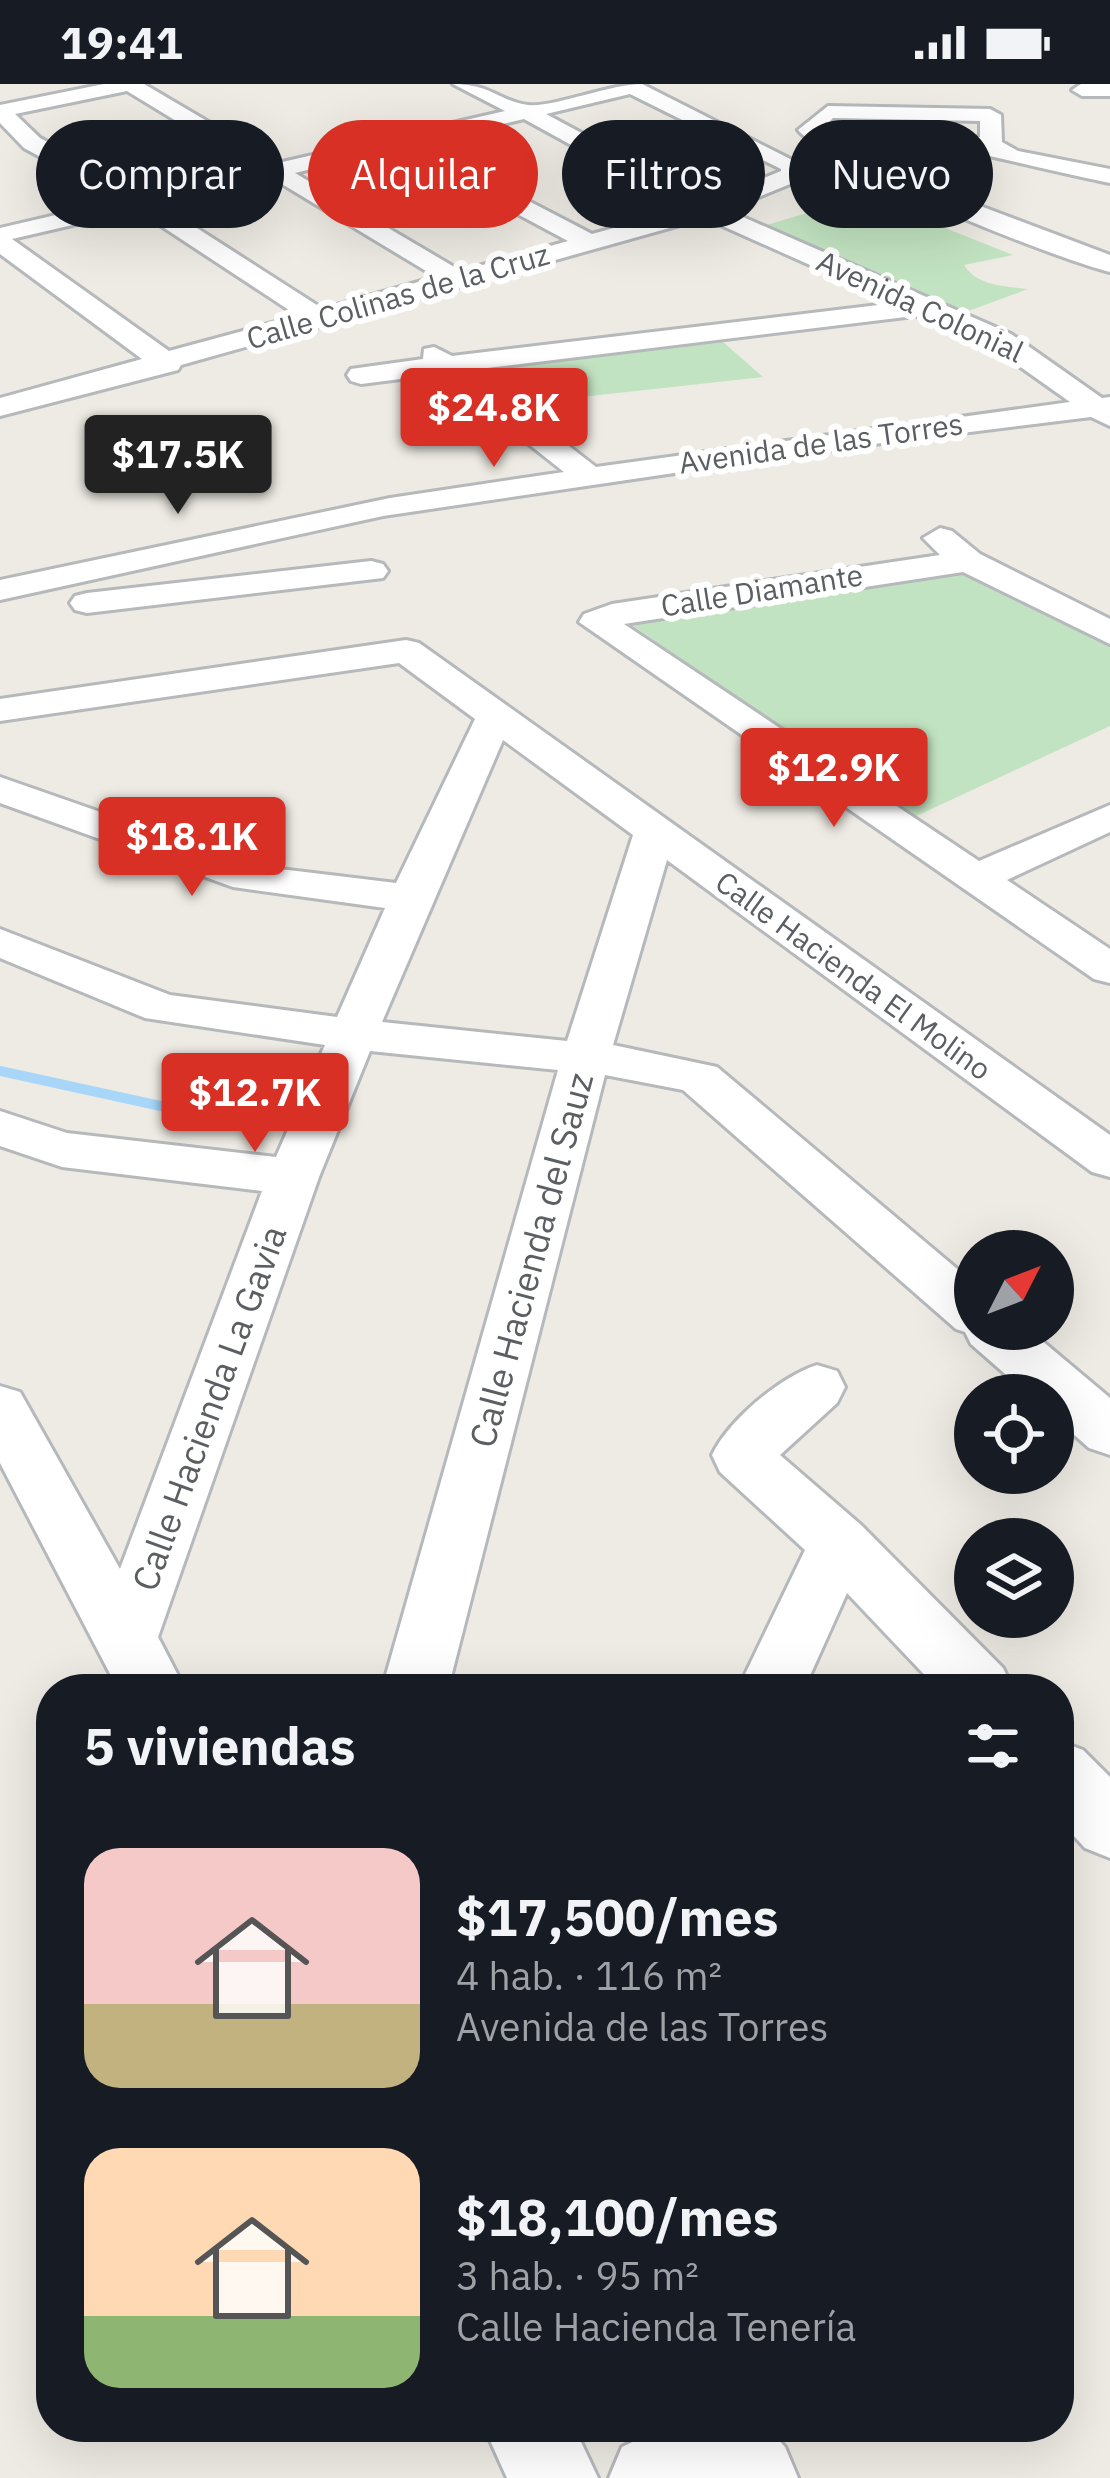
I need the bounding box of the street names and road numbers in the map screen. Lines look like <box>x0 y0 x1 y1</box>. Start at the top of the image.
street label: Calle Colinas de la Cruz <box>242 234 553 357</box>
street label: Avenida Colonial <box>811 241 1030 371</box>
street label: Avenida de las Torres <box>676 403 965 482</box>
street label: Calle Diamante <box>658 554 866 625</box>
street label: Calle Hacienda El Molino <box>708 862 999 1088</box>
street label: Calle Hacienda del Sauz <box>458 1067 603 1452</box>
street label: Calle Hacienda La Gavia <box>121 1219 297 1597</box>

